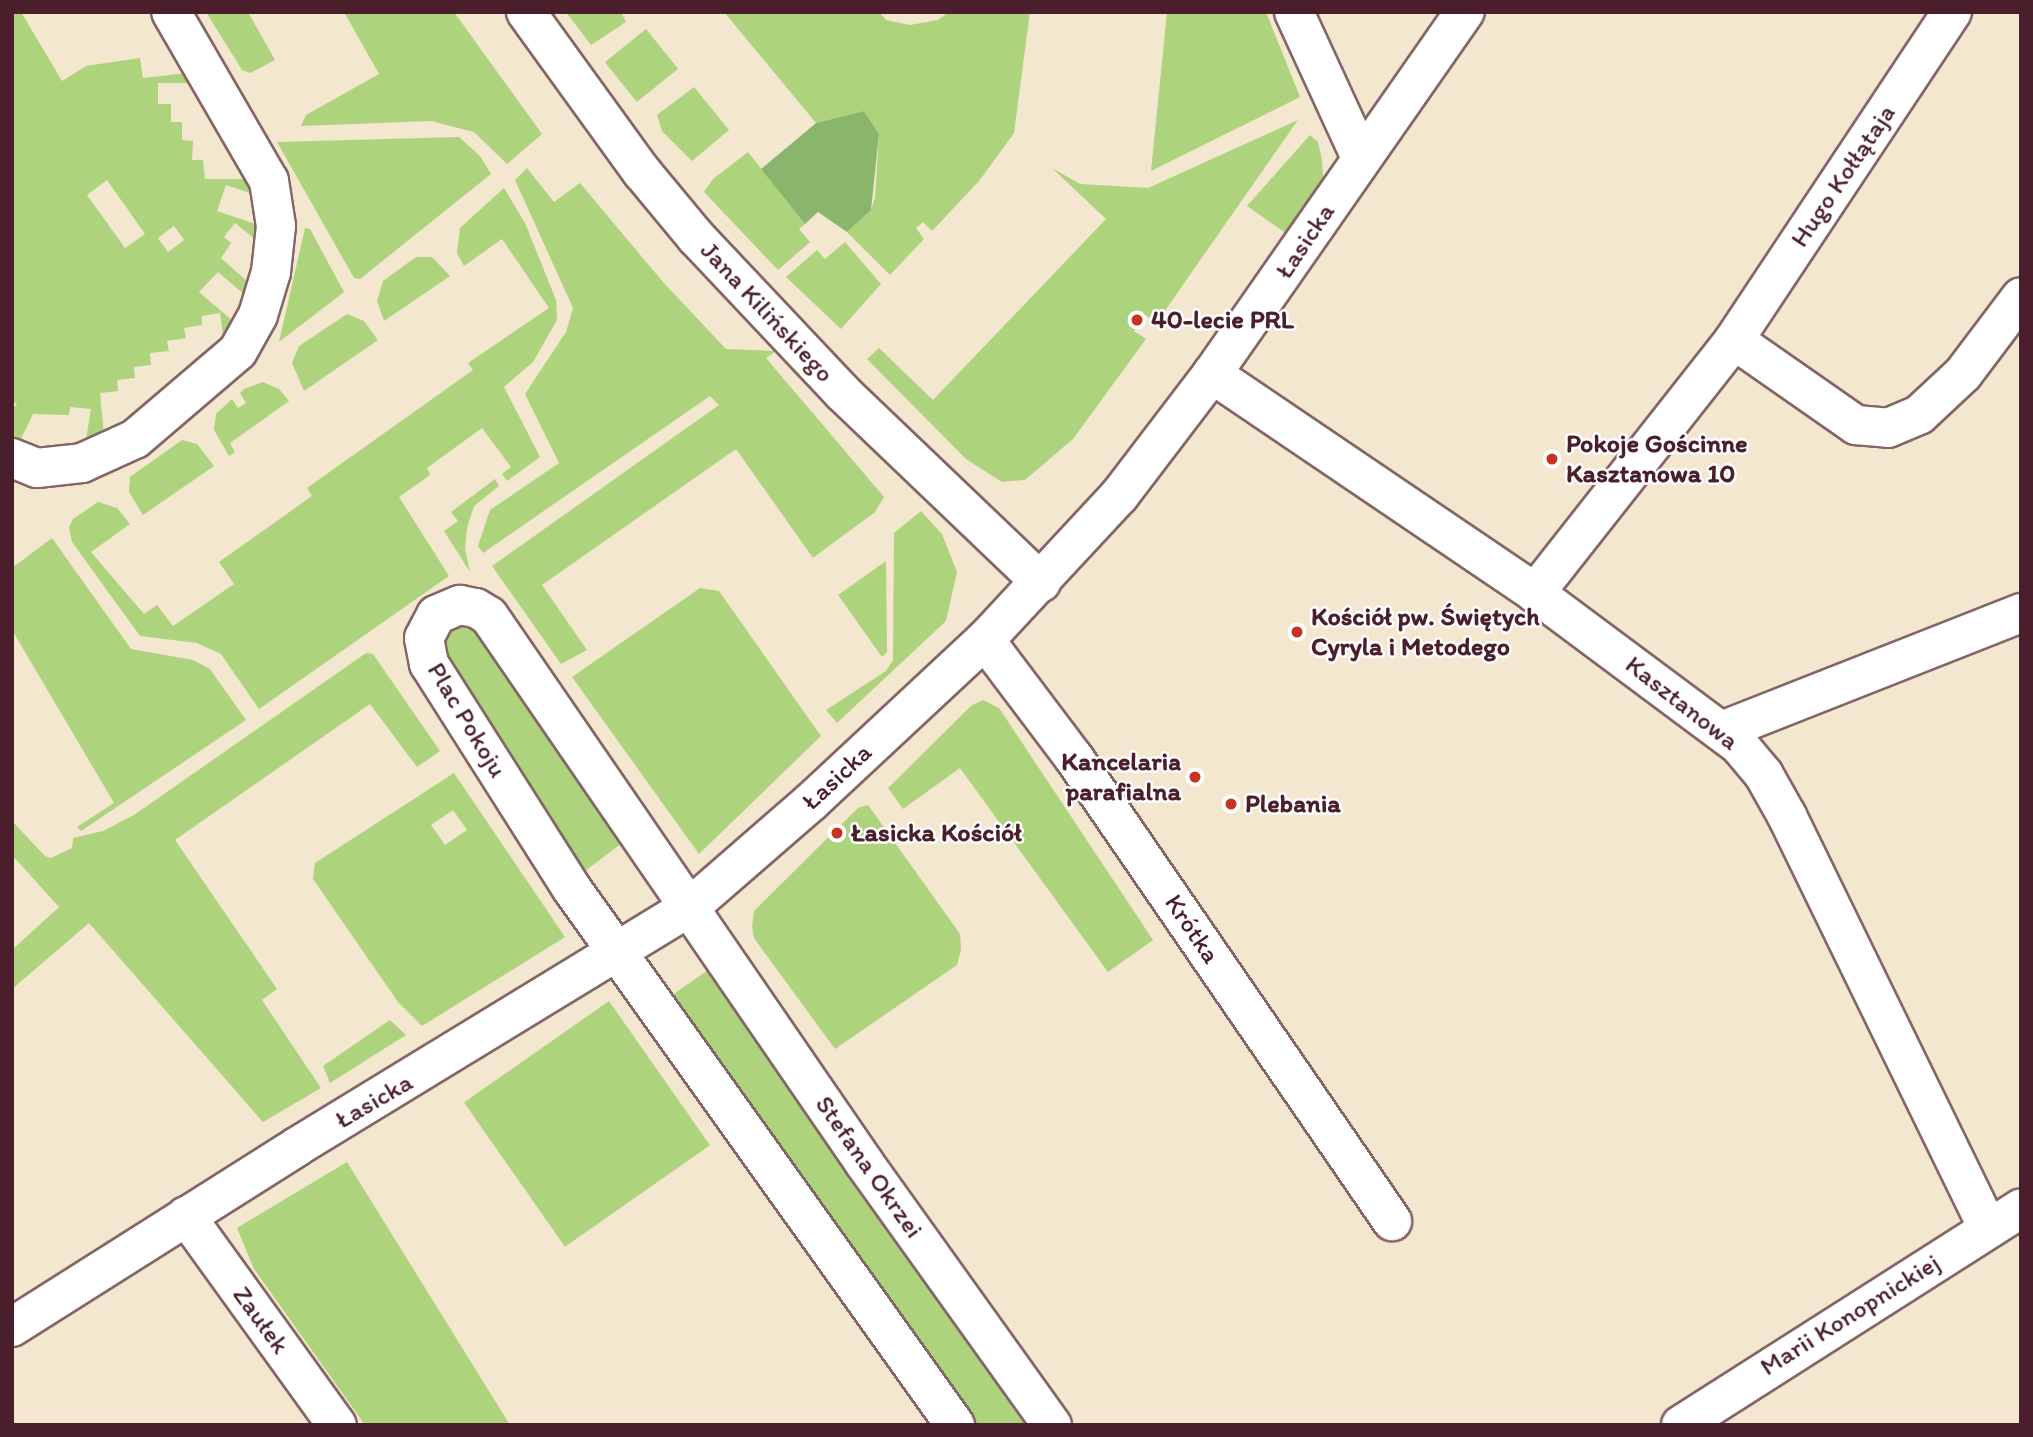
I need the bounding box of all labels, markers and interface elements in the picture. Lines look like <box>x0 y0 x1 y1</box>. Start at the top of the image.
street label: Hugo Kołłątaja <box>1784 99 1902 253</box>
street label: Łasicka <box>1269 197 1341 285</box>
street label: Jana Kilińskiego <box>694 235 840 389</box>
place label: 40-lecie PRL <box>1151 304 1294 336</box>
marker: 40-lecie PRL <box>1129 312 1145 328</box>
place label: Pokoje Gościnne Kasztanowa 10 <box>1566 428 1748 490</box>
marker: Pokoje Gościnne Kasztanowa 10 <box>1544 451 1560 467</box>
place label: Kościół pw. Świętych Cyryla i Metodego <box>1311 601 1540 662</box>
marker: Kościół pw. Świętych Cyryla i Metodego <box>1289 624 1305 640</box>
street label: Kasztanowa <box>1619 649 1745 757</box>
street label: Plac Pokoju <box>421 657 513 783</box>
street label: Łasicka <box>796 737 878 817</box>
place label: Kancelaria parafialna <box>1061 746 1181 808</box>
marker: Kancelaria parafialna <box>1187 769 1203 785</box>
place label: Plebania <box>1245 788 1341 820</box>
marker: Plebania <box>1223 796 1239 812</box>
place label: Łasicka Kościół <box>851 817 1022 849</box>
marker: Łasicka Kościół <box>829 825 845 841</box>
street label: Krótka <box>1158 888 1226 970</box>
street label: Łasicka <box>330 1066 418 1136</box>
street label: Stefana Okrzei <box>808 1090 930 1244</box>
street label: Marii Konopnickiej <box>1754 1247 1946 1383</box>
street label: Zaułek <box>226 1280 296 1360</box>

